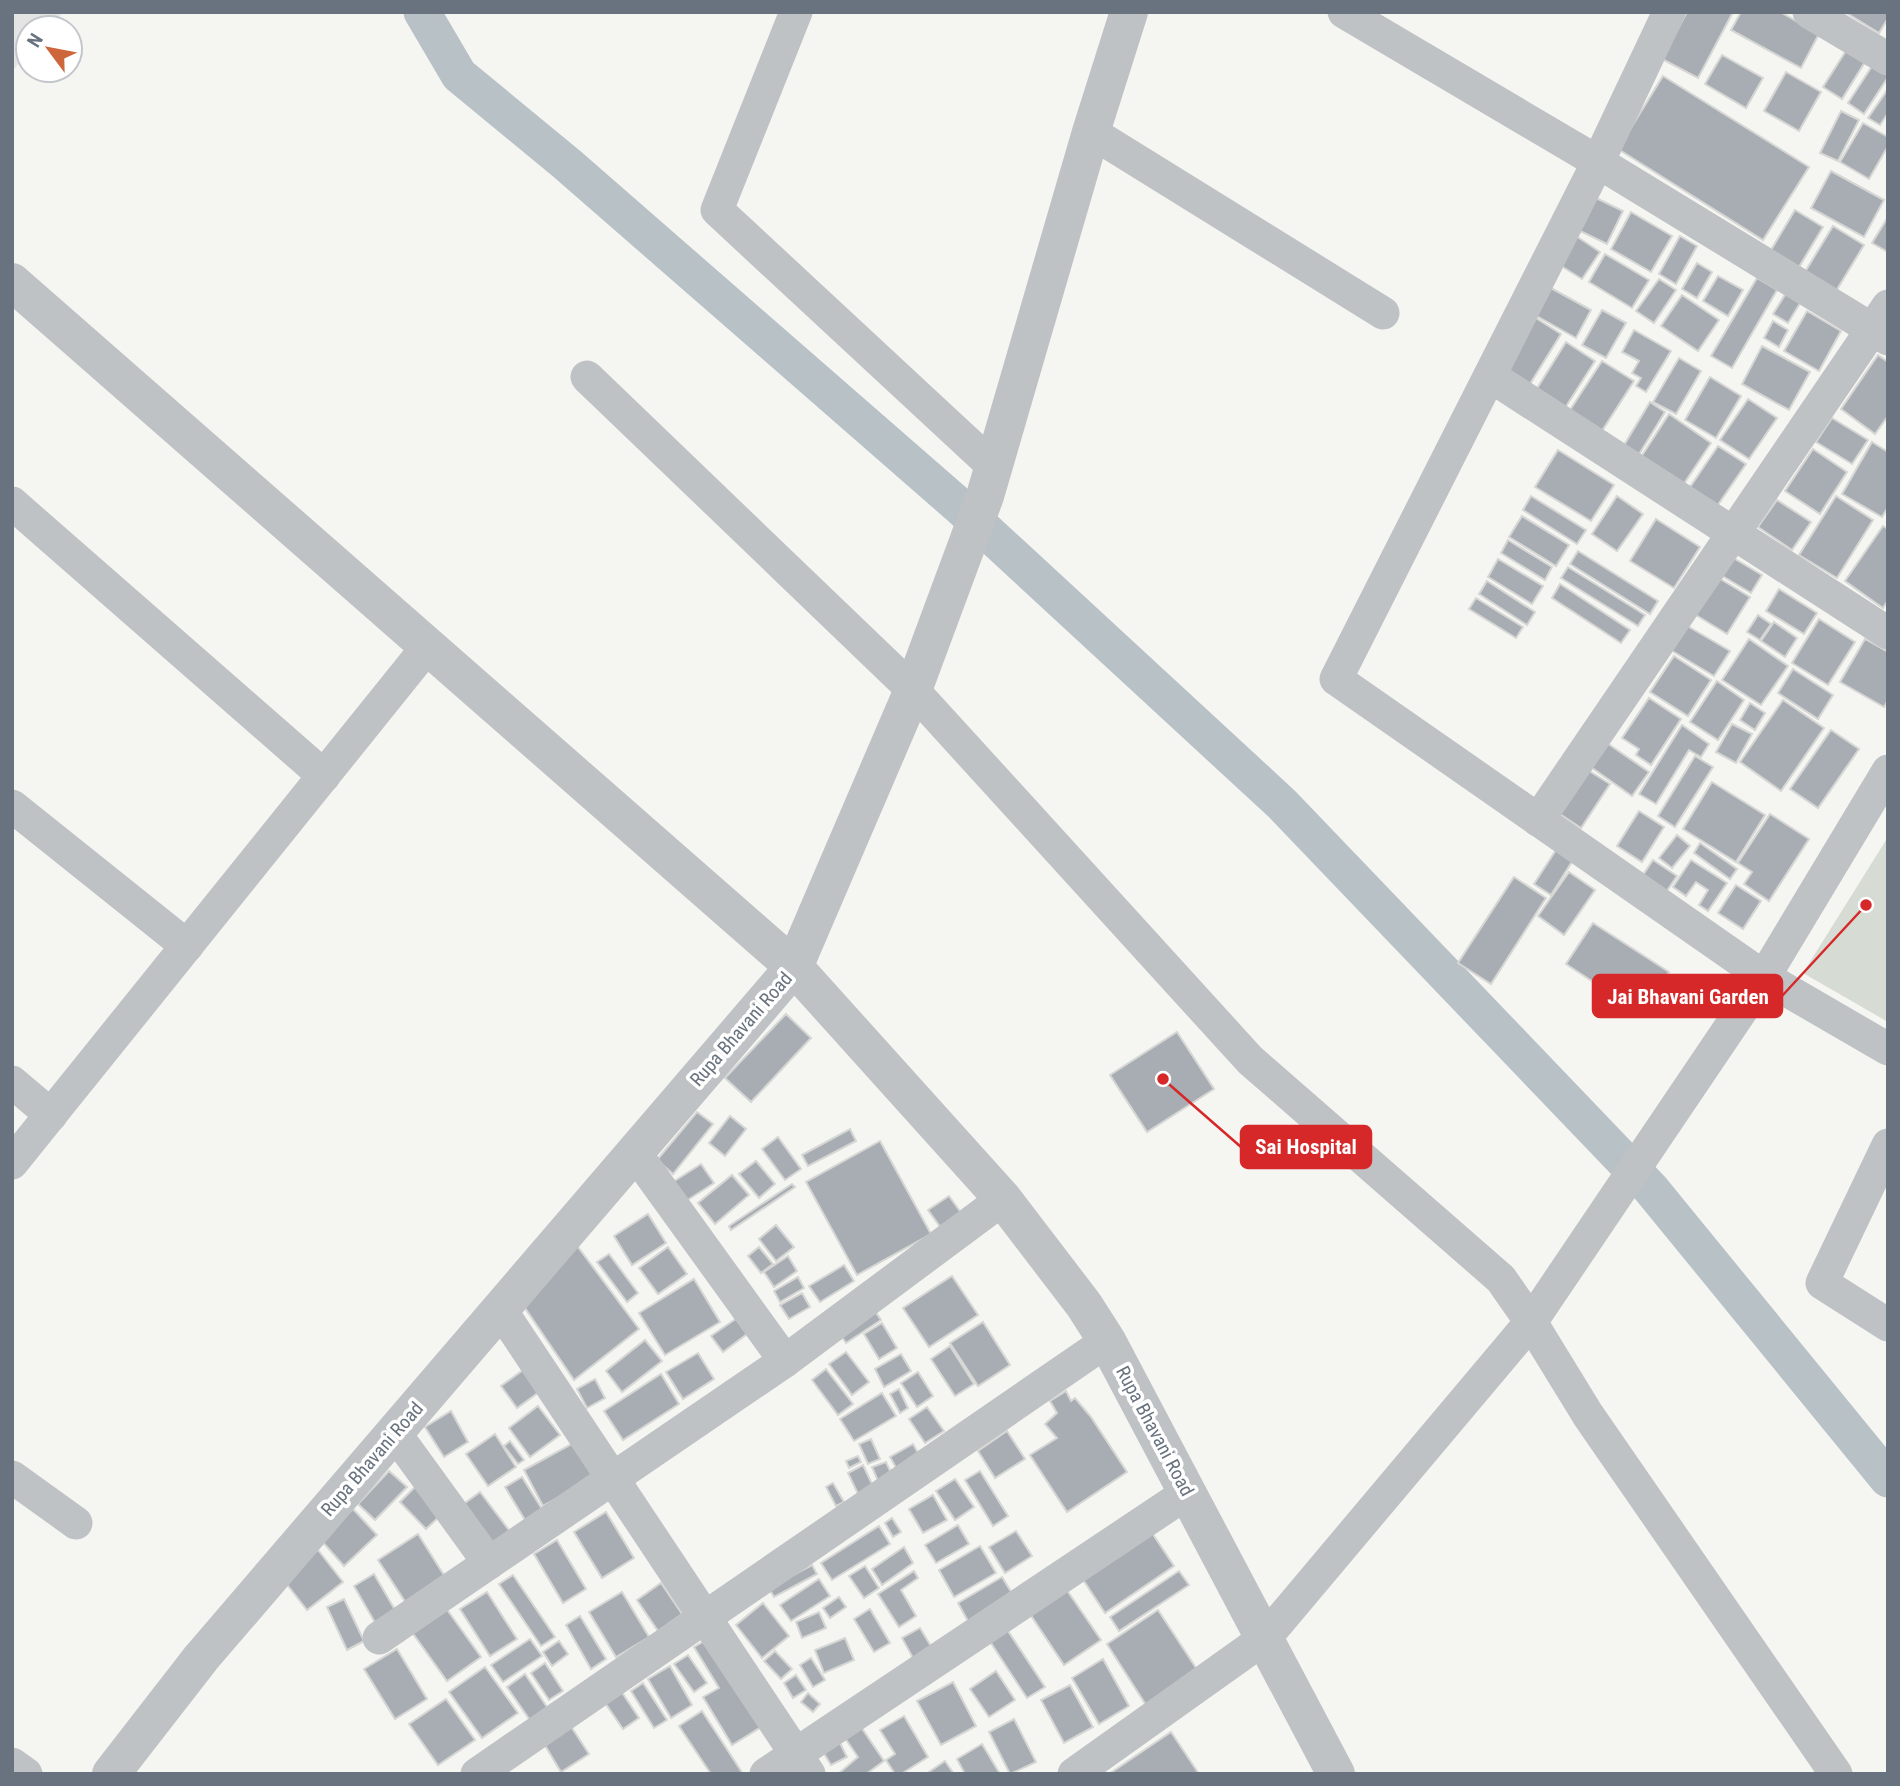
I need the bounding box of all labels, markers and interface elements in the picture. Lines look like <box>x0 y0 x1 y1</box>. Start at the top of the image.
north arrow <box>14 14 84 84</box>
text: N <box>22 29 48 51</box>
street label: Rupa Bhavani Road <box>685 967 797 1091</box>
callout: Jai Bhavani Garden <box>1593 975 1782 1017</box>
text: Jai Bhavani Garden <box>1607 985 1769 1009</box>
callout: Sai Hospital <box>1241 1126 1371 1168</box>
text: Sai Hospital <box>1255 1135 1357 1159</box>
street label: Rupa Bhavani Road <box>1111 1362 1199 1500</box>
street label: Rupa Bhavani Road <box>316 1397 428 1521</box>

